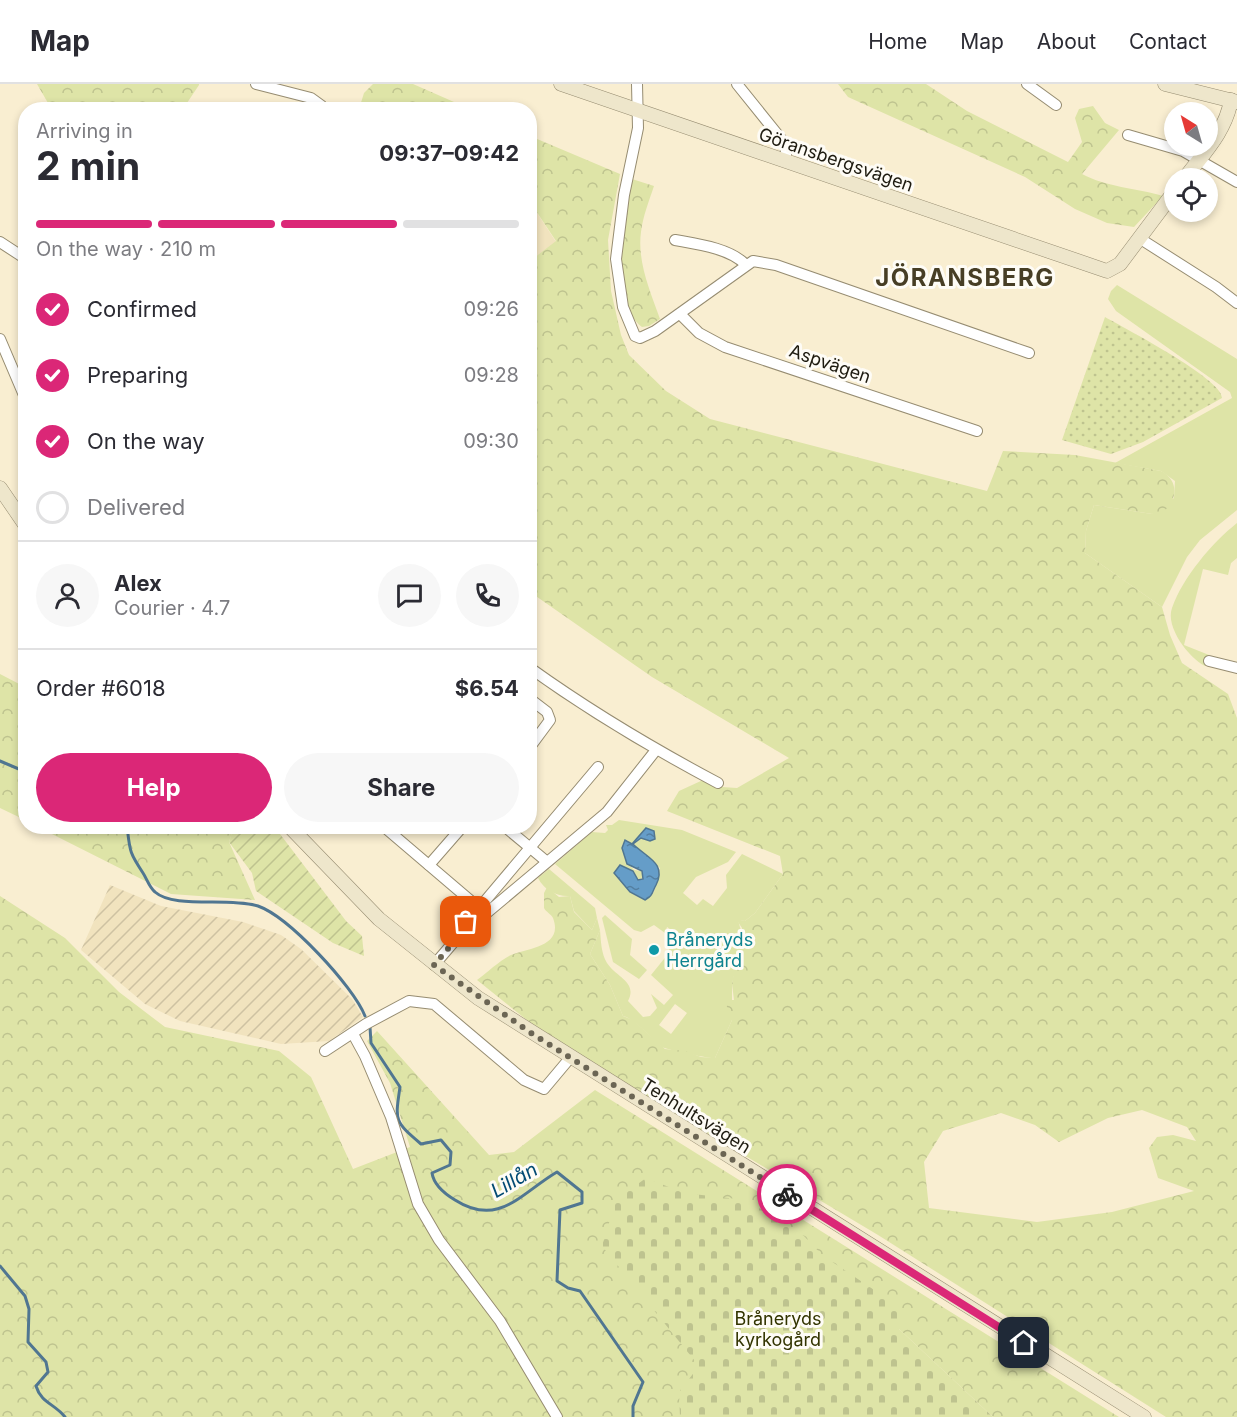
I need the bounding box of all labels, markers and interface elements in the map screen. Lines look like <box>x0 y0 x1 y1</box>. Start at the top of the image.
text: Map <box>30 24 90 58</box>
text: Home <box>868 29 927 54</box>
text: Map <box>960 29 1004 54</box>
text: About <box>1037 29 1096 54</box>
text: Contact <box>1129 29 1207 54</box>
north arrow <box>1164 102 1218 156</box>
map controls <box>1164 102 1218 222</box>
text: Arriving in <box>36 119 133 143</box>
street label: Göransbergsvägen <box>756 123 916 196</box>
text: 09:37–09:42 <box>379 140 519 166</box>
text: 2 min <box>36 142 140 189</box>
button: locate <box>1164 168 1218 222</box>
text: On the way · 210 m <box>36 237 216 261</box>
district label: JÖRANSBERG <box>875 263 1055 292</box>
icon: check <box>36 293 69 326</box>
text: Confirmed <box>87 296 197 322</box>
text: 09:26 <box>464 297 519 321</box>
street label: Aspvägen <box>787 340 874 387</box>
icon: check <box>36 359 69 392</box>
text: Preparing <box>87 362 188 388</box>
text: 09:28 <box>464 363 519 387</box>
icon: check <box>36 425 69 458</box>
text: On the way <box>87 428 205 454</box>
text: 09:30 <box>463 429 519 453</box>
text: Delivered <box>87 494 185 520</box>
button: person <box>36 564 99 627</box>
button: chat <box>378 564 441 627</box>
button: phone <box>456 564 519 627</box>
text: Alex <box>114 570 162 596</box>
text: Courier · 4.7 <box>114 596 230 620</box>
text: Order #6018 <box>36 675 166 701</box>
text: $6.54 <box>455 675 519 701</box>
button: Help <box>36 753 272 822</box>
button: Share <box>284 753 519 822</box>
pin <box>440 896 491 947</box>
icon: bag <box>449 905 482 938</box>
place label: Bråneryds Herrgård <box>666 929 753 971</box>
marker: Bråneryds Herrgård <box>647 943 661 957</box>
street label: Tenhultsvägen <box>638 1074 755 1158</box>
water label: Lillån <box>486 1157 542 1203</box>
courier <box>757 1164 817 1224</box>
icon: bike <box>771 1178 804 1211</box>
park label: Bråneryds kyrkogård <box>734 1308 822 1350</box>
pin <box>998 1317 1049 1368</box>
icon: home <box>1007 1326 1040 1359</box>

